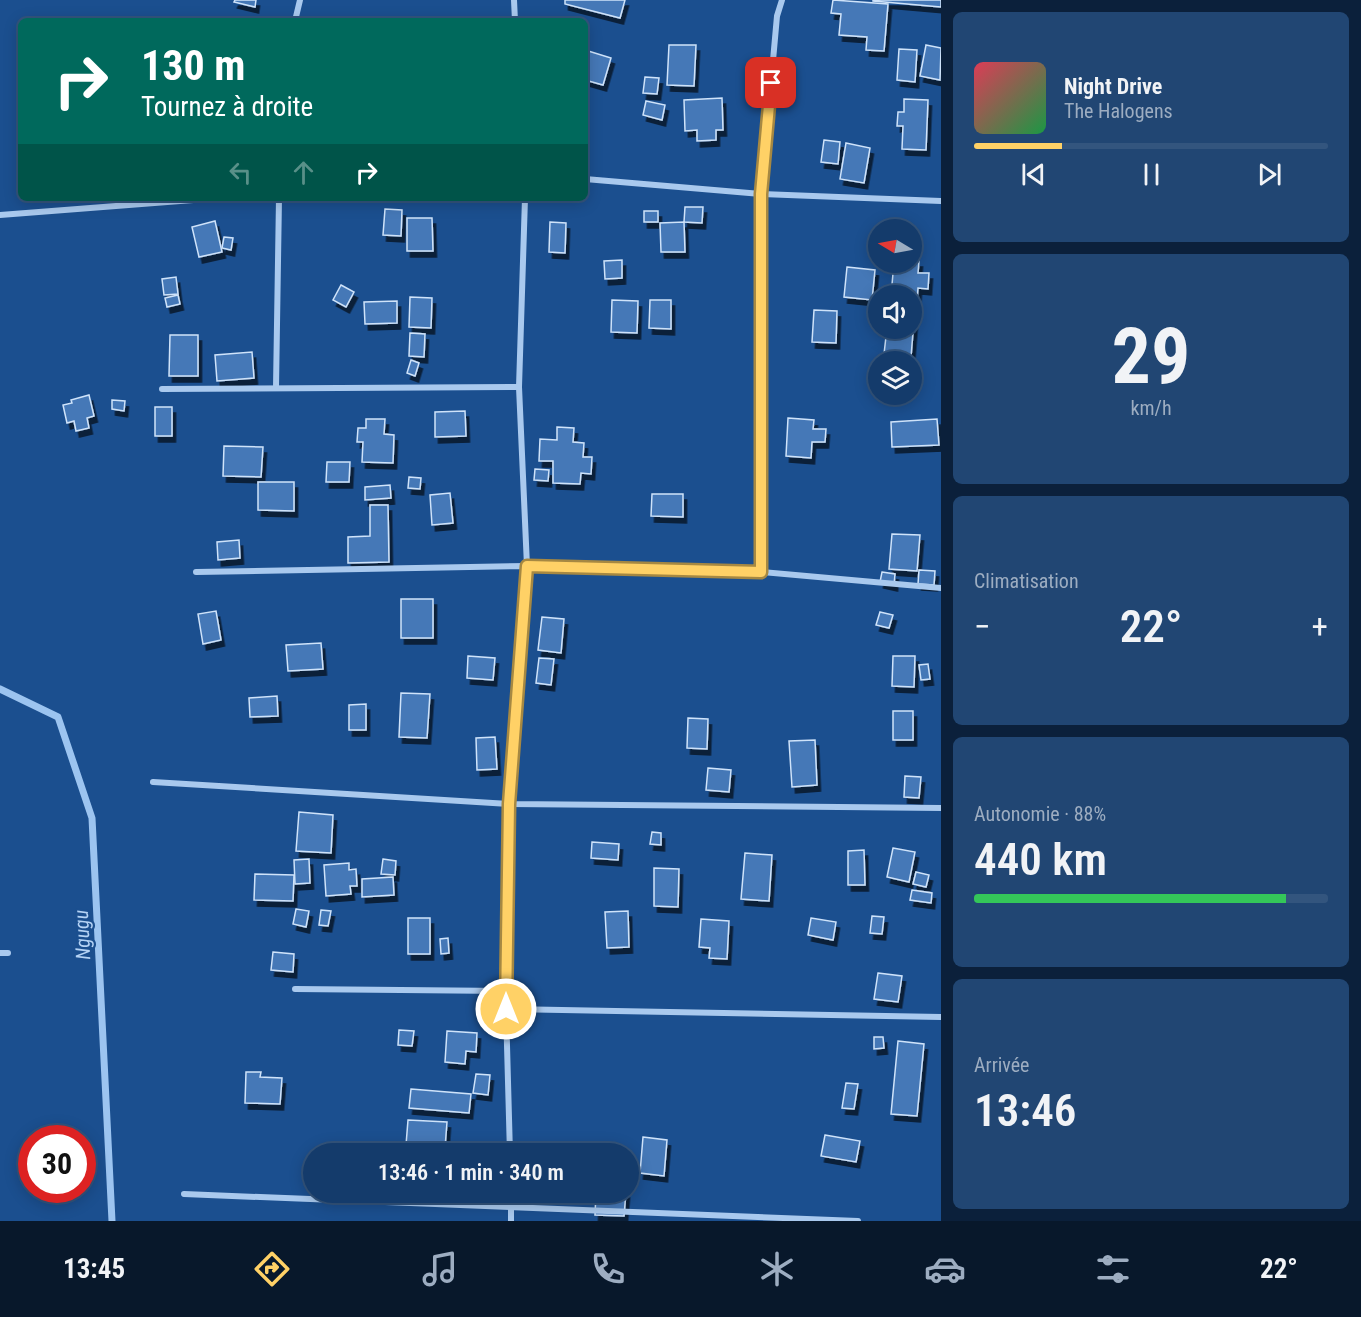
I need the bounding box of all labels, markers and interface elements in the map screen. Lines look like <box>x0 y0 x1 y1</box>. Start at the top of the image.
text: 130 m <box>141 41 246 90</box>
icon: right <box>42 42 120 120</box>
pin <box>745 57 796 108</box>
icon: arrive <box>754 66 787 99</box>
text: Night Drive <box>1064 74 1162 99</box>
text: Tournez à droite <box>141 91 313 123</box>
text: The Halogens <box>1064 99 1173 123</box>
icon: left <box>224 156 257 189</box>
icon: ahead <box>287 156 320 189</box>
icon: right <box>350 156 383 189</box>
icon: previous <box>1017 158 1050 191</box>
icon: pause <box>1135 158 1168 191</box>
icon: next <box>1253 158 1286 191</box>
north arrow <box>868 219 922 273</box>
map controls <box>868 219 922 405</box>
button: sound <box>868 285 922 339</box>
text: 29 <box>1112 311 1190 402</box>
button: layers <box>868 351 922 405</box>
text: km/h <box>1130 396 1172 420</box>
text: Climatisation <box>974 569 1079 593</box>
text: 22° <box>1120 600 1182 653</box>
text: − <box>974 607 991 646</box>
text: + <box>1312 607 1328 646</box>
text: Autonomie · 88% <box>974 802 1106 826</box>
text: 440 km <box>974 833 1107 886</box>
water label: Ngugu <box>69 909 95 961</box>
position arrow <box>474 977 538 1041</box>
text: Arrivée <box>974 1053 1030 1077</box>
text: 13:46 <box>974 1084 1076 1137</box>
speed limit sign: 30 <box>18 1125 96 1203</box>
text: 13:46 · 1 min · 340 m <box>378 1160 564 1185</box>
icon: directions <box>251 1248 293 1290</box>
icon: music <box>419 1248 461 1290</box>
icon: phone <box>587 1248 629 1290</box>
icon: climate <box>756 1248 798 1290</box>
icon: car <box>924 1248 966 1290</box>
icon: filters <box>1092 1248 1134 1290</box>
text: 13:45 <box>63 1253 125 1285</box>
text: 22° <box>1260 1253 1298 1285</box>

